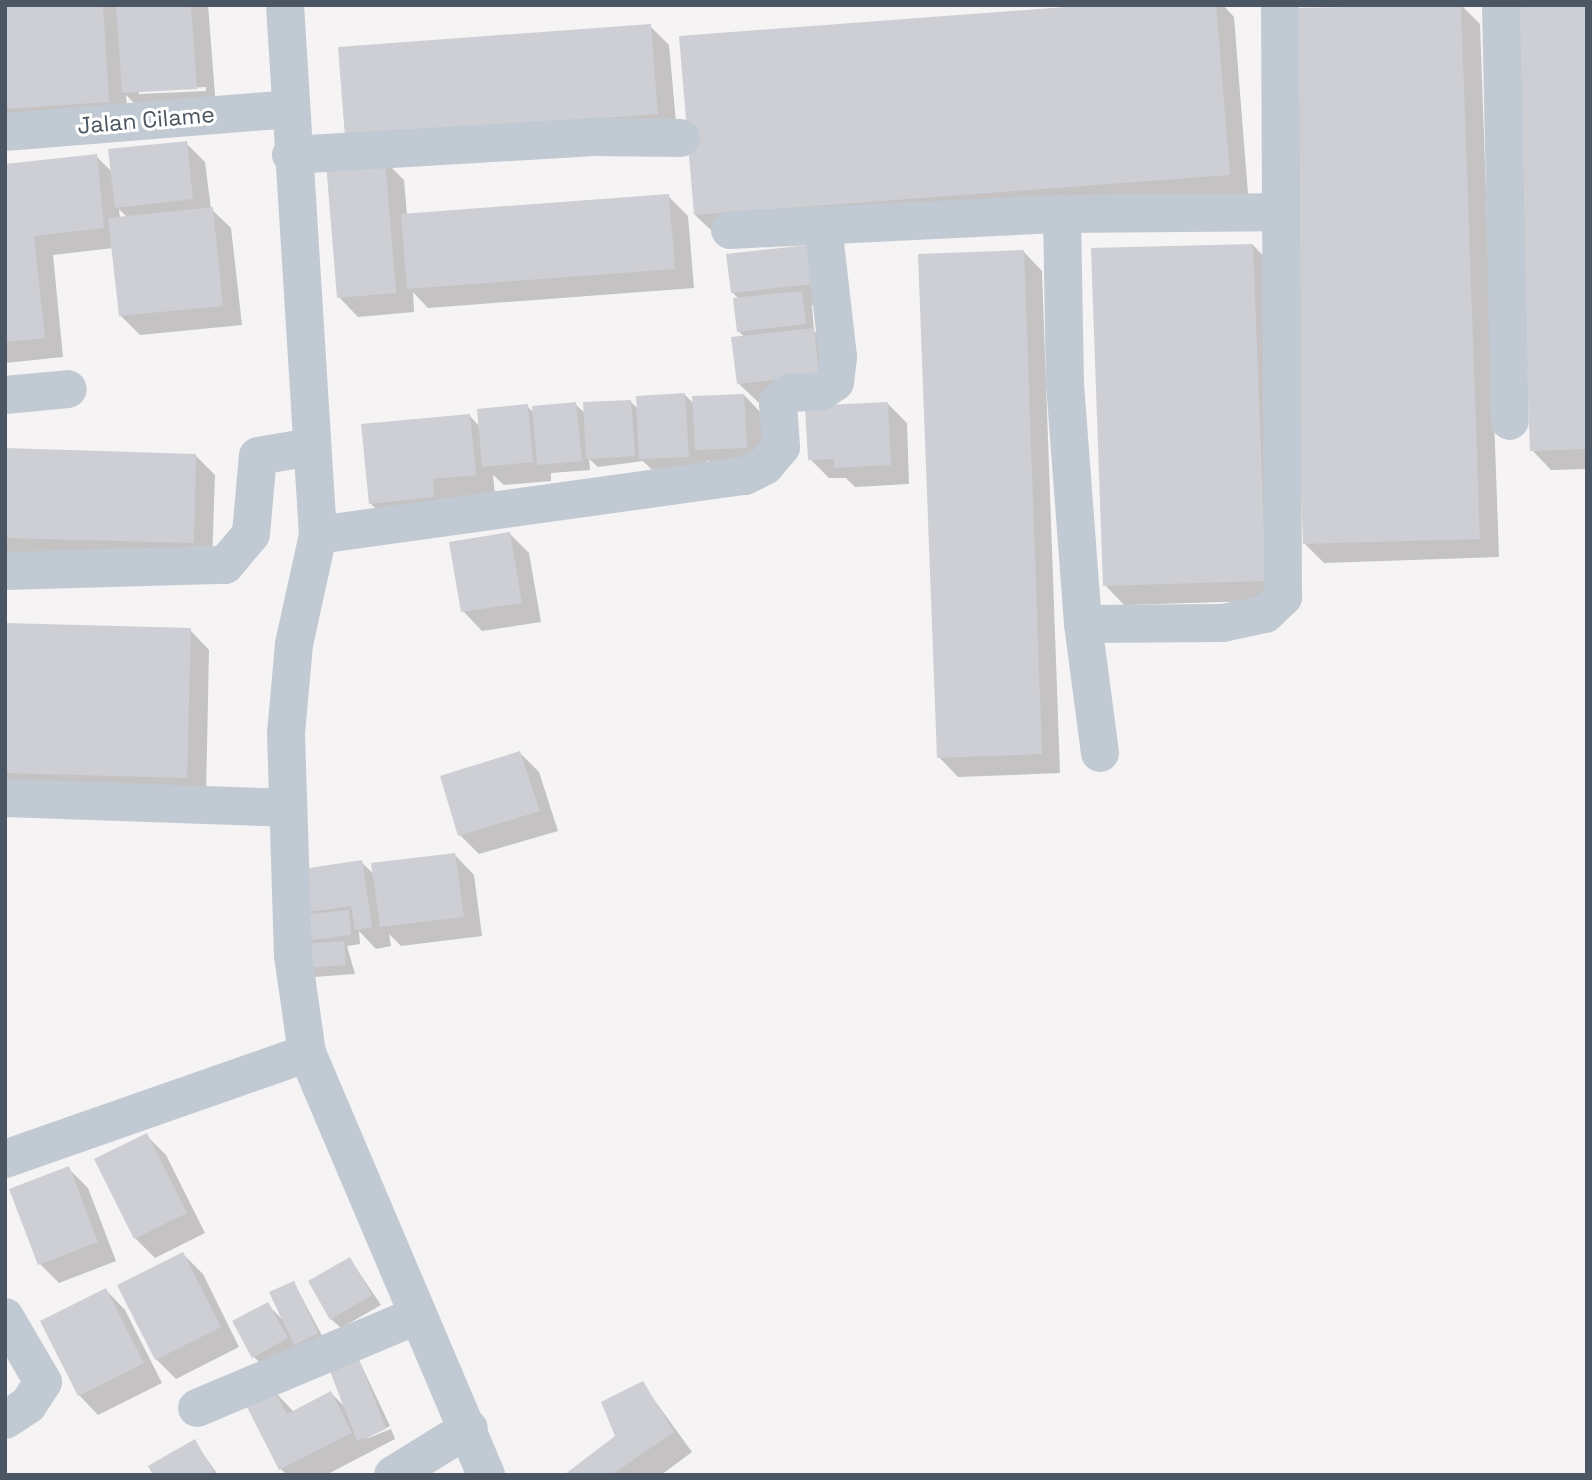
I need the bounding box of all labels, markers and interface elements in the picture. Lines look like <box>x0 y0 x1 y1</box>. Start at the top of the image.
street label: Jalan Cilame <box>76 100 216 140</box>

